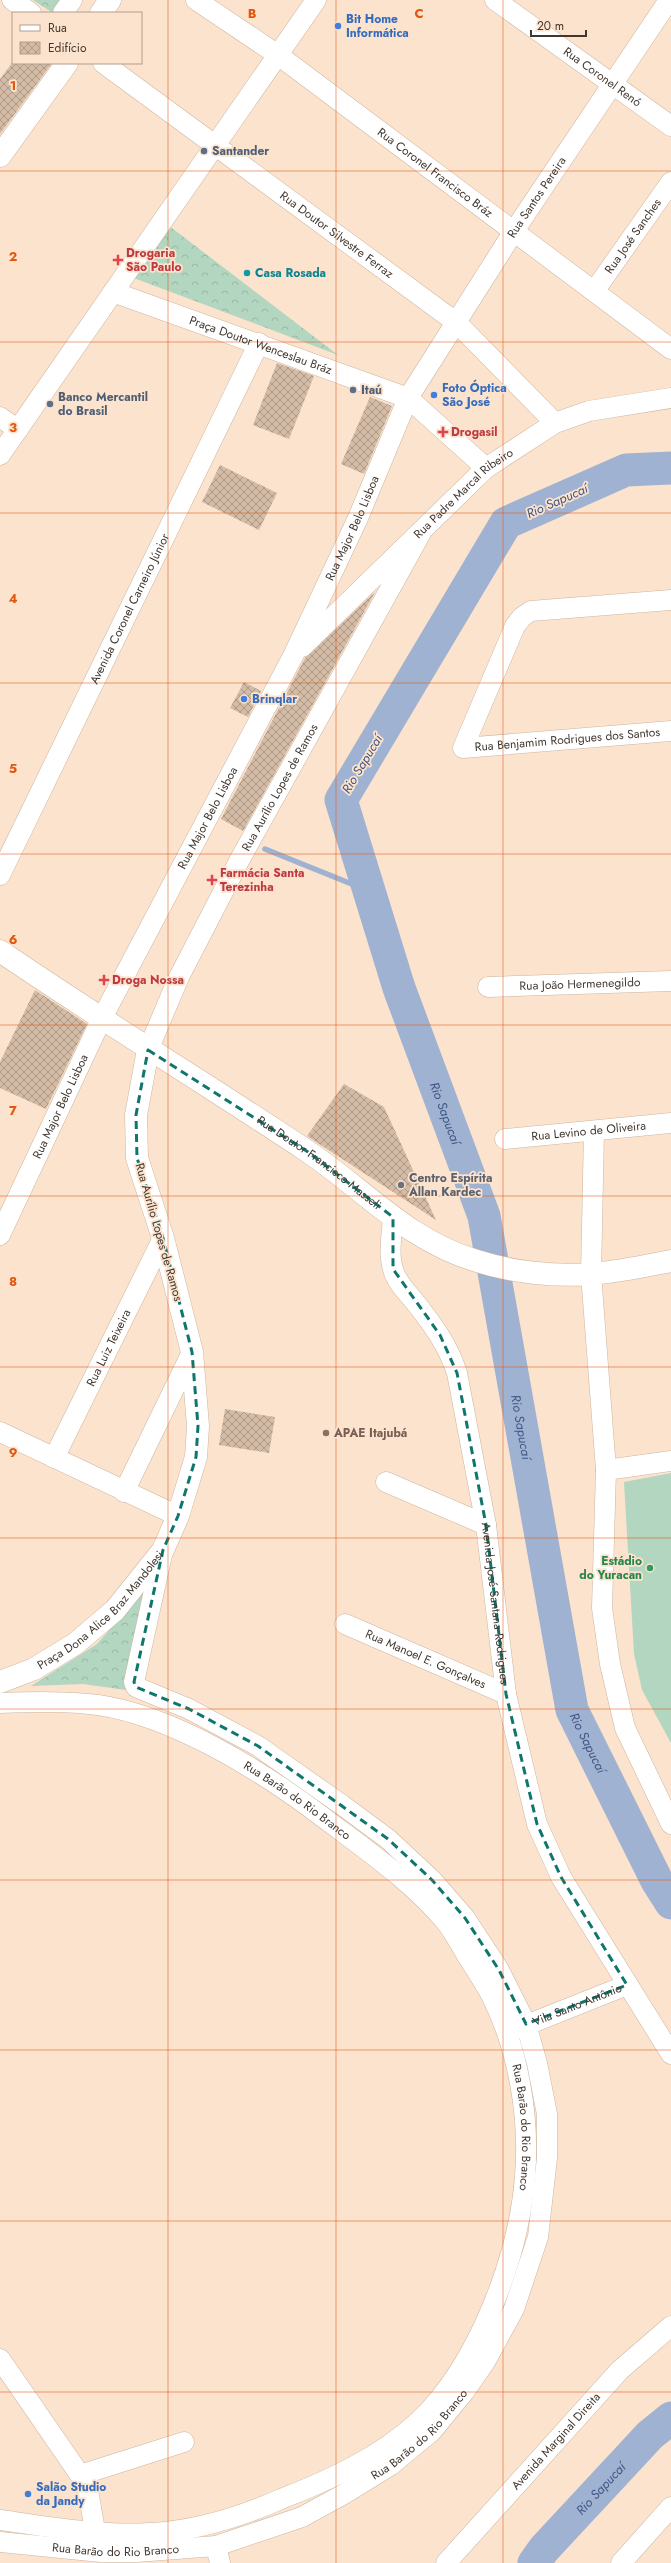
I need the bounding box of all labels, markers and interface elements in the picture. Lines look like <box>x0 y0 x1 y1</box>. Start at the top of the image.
text: B <box>248 4 257 23</box>
text: C <box>414 4 424 23</box>
place label: Bit Home Informática <box>346 10 409 42</box>
legend <box>12 12 142 64</box>
scale bar <box>531 12 586 38</box>
text: 20 m <box>537 17 564 35</box>
text: Rua <box>48 19 67 37</box>
marker: Bit Home Informática <box>333 21 343 31</box>
text: Edifício <box>48 39 87 57</box>
street label: Rua Coronel Renó <box>560 43 645 111</box>
text: 1 <box>10 76 16 95</box>
street label: Rua Coronel Francisco Bráz <box>374 123 497 222</box>
place label: Santander <box>212 142 269 160</box>
marker: Santander <box>199 146 209 156</box>
street label: Rua Santos Pereira <box>503 153 571 241</box>
street label: Rua Doutor Silvestre Ferraz <box>276 187 398 283</box>
street label: Rua José Sanches <box>600 195 666 277</box>
place label: Drogaria São Paulo <box>126 244 182 276</box>
text: 2 <box>9 247 17 266</box>
marker: Drogaria São Paulo <box>113 255 123 265</box>
place label: Casa Rosada <box>255 264 326 282</box>
marker: Casa Rosada <box>242 268 252 278</box>
street label: Praça Doutor Wenceslau Bráz <box>187 311 335 379</box>
place label: Foto Óptica São José <box>442 379 507 411</box>
place label: Itaú <box>361 381 382 399</box>
marker: Itaú <box>348 385 358 395</box>
place label: Banco Mercantil do Brasil <box>58 388 148 420</box>
marker: Foto Óptica São José <box>429 390 439 400</box>
marker: Banco Mercantil do Brasil <box>45 399 55 409</box>
text: 3 <box>9 418 17 437</box>
place label: Drogasil <box>451 423 497 441</box>
marker: Drogasil <box>438 427 448 437</box>
street label: Rua Padre Marcal Ribeiro <box>409 443 517 543</box>
street label: Rua Major Belo Lisboa <box>321 473 384 584</box>
water label: Rio Sapucaí <box>523 478 592 523</box>
street label: Avenida Coronel Carneiro Júnior <box>85 530 174 687</box>
text: 4 <box>8 589 18 608</box>
place label: Brinqlar <box>252 690 297 708</box>
marker: Brinqlar <box>239 694 249 704</box>
street label: Rua Aurílio Lopes de Ramos <box>237 720 322 854</box>
street label: Rua Benjamim Rodrigues dos Santos <box>474 723 661 756</box>
water label: Rio Sapucaí <box>337 730 388 797</box>
text: 5 <box>9 759 17 778</box>
street label: Rua Major Belo Lisboa <box>173 763 242 872</box>
place label: Farmácia Santa Terezinha <box>220 864 305 896</box>
marker: Farmácia Santa Terezinha <box>207 875 217 885</box>
text: 6 <box>9 930 18 949</box>
place label: Droga Nossa <box>112 971 184 989</box>
street label: Rua João Hermenegildo <box>519 973 641 995</box>
marker: Droga Nossa <box>99 975 109 985</box>
street label: Rua Major Belo Lisboa <box>28 1051 93 1162</box>
water label: Rio Sapucaí <box>425 1079 467 1149</box>
text: 7 <box>9 1101 17 1120</box>
street label: Rua Doutor Francisco Masseli <box>253 1111 385 1214</box>
street label: Rua Levino de Oliveira <box>530 1116 647 1145</box>
street label: Rua Aurílio Lopes de Ramos <box>131 1161 187 1303</box>
place label: Centro Espírita Allan Kardec <box>408 1169 492 1201</box>
marker: Centro Espírita Allan Kardec <box>396 1180 406 1190</box>
text: 8 <box>9 1272 17 1291</box>
street label: Rua Luiz Teixeira <box>82 1306 135 1389</box>
water label: Rio Sapucaí <box>506 1393 537 1463</box>
place label: APAE Itajubá <box>333 1424 407 1442</box>
marker: APAE Itajubá <box>321 1428 331 1438</box>
text: 9 <box>9 1443 18 1462</box>
street label: Avenida José Santana Rodrigues <box>477 1521 514 1686</box>
street label: Praça Dona Alice Braz Mandolesi <box>34 1547 168 1674</box>
place label: Estádio do Yuracan <box>579 1552 642 1584</box>
marker: Estádio do Yuracan <box>645 1563 655 1573</box>
street label: Rua Manoel E. Gonçalves <box>363 1625 489 1693</box>
water label: Rio Sapucaí <box>565 1709 612 1778</box>
street label: Rua Barão do Rio Branco <box>240 1757 355 1844</box>
street label: Vila Santo Antônio <box>530 1979 625 2031</box>
street label: Rua Barão do Rio Branco <box>507 2062 535 2192</box>
street label: Rua Barão do Rio Branco <box>367 2385 472 2484</box>
street label: Avenida Marginal Direita <box>507 2388 605 2494</box>
water label: Rio Sapucaí <box>571 2457 631 2519</box>
place label: Salão Studio da Jandy <box>36 2478 106 2510</box>
marker: Salão Studio da Jandy <box>23 2489 33 2499</box>
street label: Rua Barão do Rio Branco <box>51 2538 180 2561</box>

